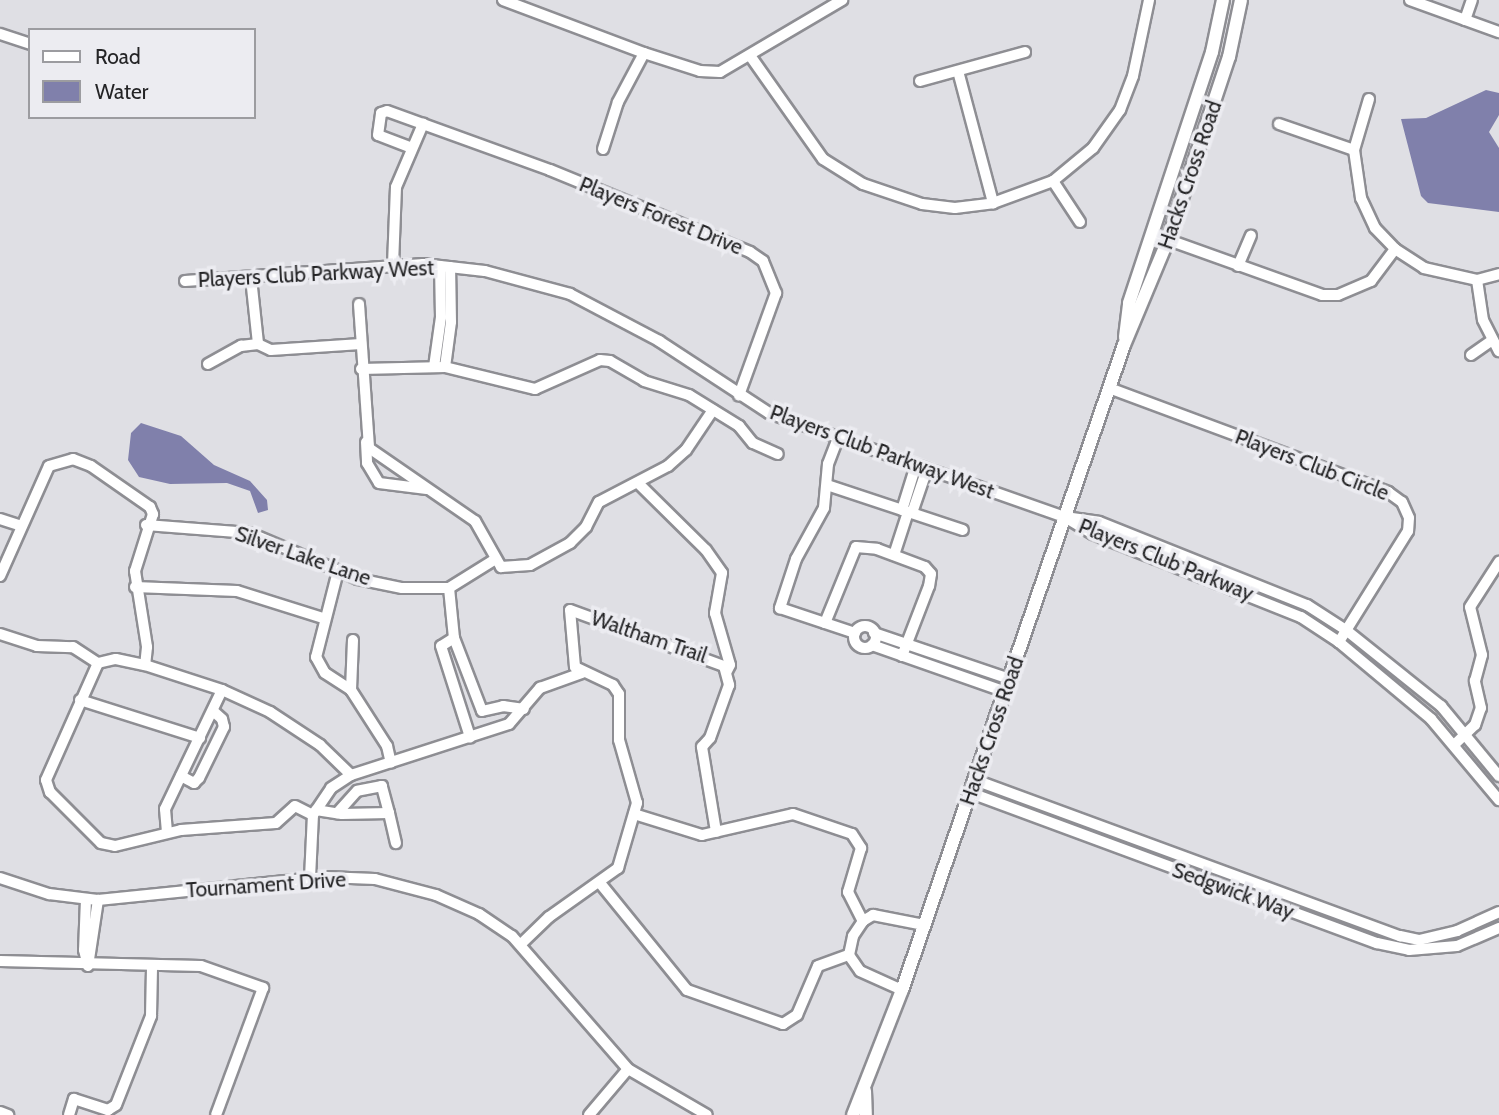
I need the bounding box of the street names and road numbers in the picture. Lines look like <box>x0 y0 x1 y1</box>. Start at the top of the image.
street label: Hacks Cross Road <box>1153 97 1227 253</box>
street label: Players Forest Drive <box>576 172 746 260</box>
street label: Players Club Parkway West <box>197 255 435 293</box>
street label: Players Club Parkway West <box>767 400 997 504</box>
street label: Players Club Circle <box>1232 424 1392 506</box>
street label: Players Club Parkway <box>1075 513 1257 607</box>
street label: Silver Lake Lane <box>232 521 374 591</box>
street label: Waltham Trail <box>588 605 710 669</box>
street label: Hacks Cross Road <box>955 653 1029 809</box>
street label: Sedgwick Way <box>1169 857 1297 925</box>
street label: Tournament Drive <box>185 867 347 903</box>

